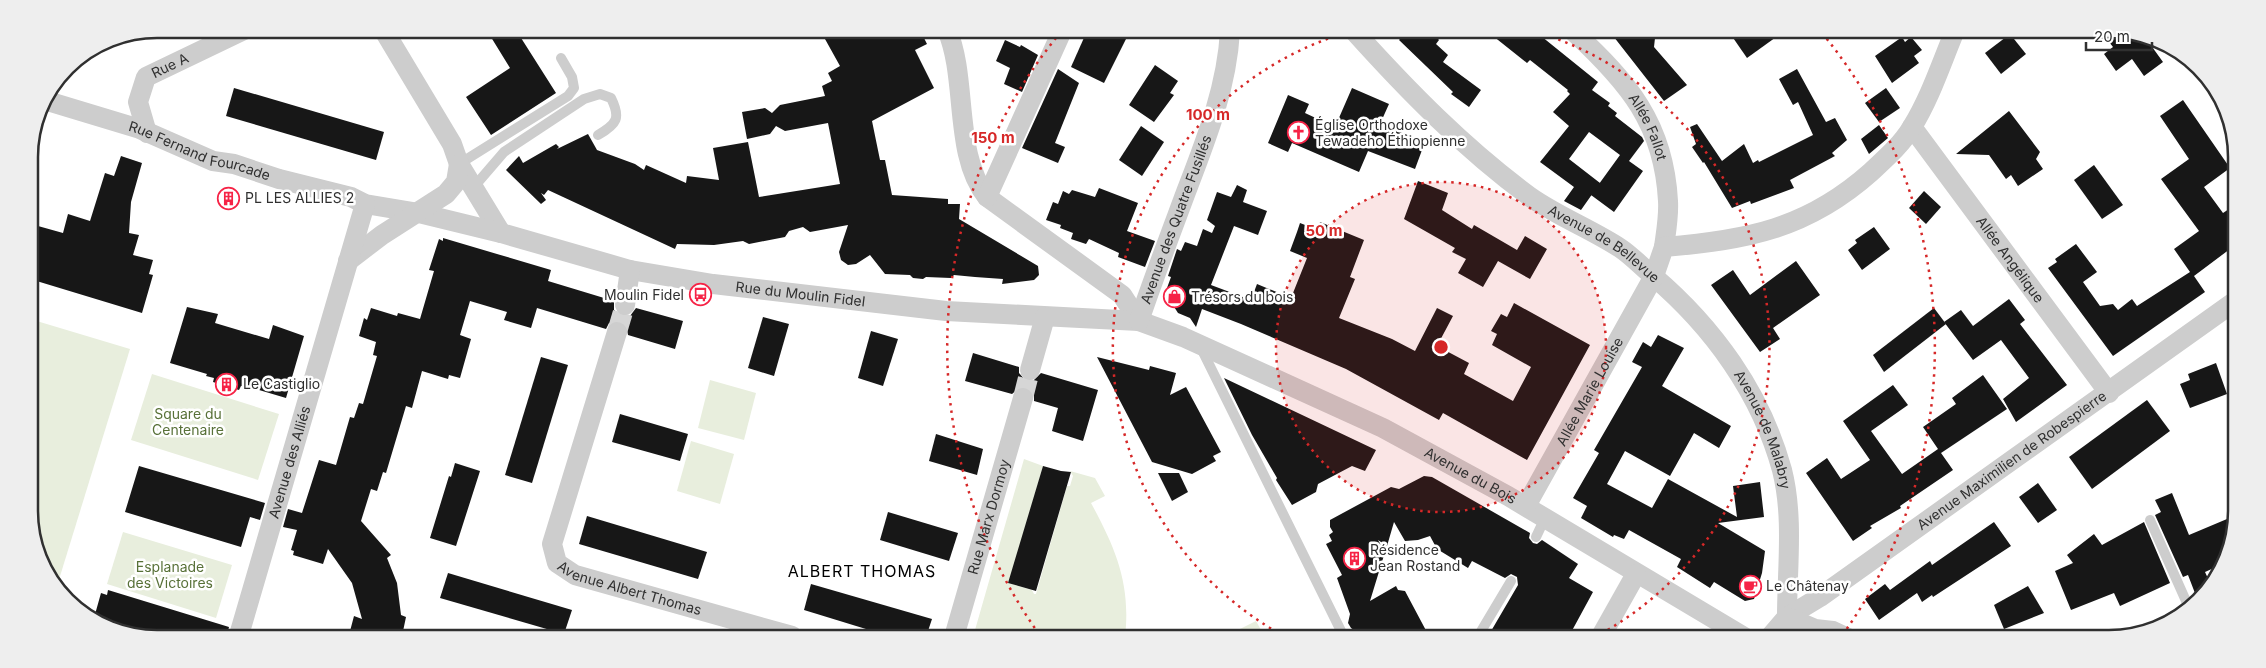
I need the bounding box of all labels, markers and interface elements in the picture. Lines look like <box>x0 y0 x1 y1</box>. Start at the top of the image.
scale bar <box>2086 20 2152 52</box>
text: 20 m <box>2094 27 2130 46</box>
street label: Rue A <box>148 49 191 81</box>
street label: Allée Fallot <box>1626 90 1671 162</box>
text: 100 m <box>1186 105 1230 124</box>
place label: Église Orthodoxe Tewadeho Éthiopienne <box>1315 116 1465 149</box>
street label: Rue Fernand Fourcade <box>127 117 273 184</box>
church icon: Église Orthodoxe Tewadeho Éthiopienne <box>1287 121 1311 145</box>
text: 150 m <box>971 128 1015 147</box>
street label: Avenue des Quatre Fusillés <box>1137 133 1215 306</box>
building icon: PL LES ALLIES 2 <box>217 186 241 210</box>
place label: PL LES ALLIES 2 <box>245 189 354 206</box>
street label: Avenue de Bellevue <box>1545 201 1663 286</box>
street label: Allée Angélique <box>1973 213 2048 306</box>
text: 50 m <box>1306 221 1342 240</box>
street label: Rue du Moulin Fidel <box>735 278 866 310</box>
bus stop icon: Moulin Fidel <box>688 283 712 307</box>
shop icon: Trésors du bois <box>1163 285 1187 309</box>
place label: Moulin Fidel <box>604 286 684 303</box>
place label: Trésors du bois <box>1191 288 1293 305</box>
street label: Allée Marie Louise <box>1552 334 1626 449</box>
centre of rings <box>1432 338 1450 356</box>
street label: Avenue de Malabry <box>1731 367 1795 490</box>
building icon: Le Castiglio <box>215 372 239 396</box>
place label: Le Castiglio <box>243 375 320 392</box>
street label: Avenue Maximilien de Robespierre <box>1913 387 2109 533</box>
street label: Avenue des Alliés <box>265 404 314 520</box>
park label: Square du Centenaire <box>152 405 224 438</box>
street label: Avenue du Bois <box>1422 443 1520 507</box>
street label: Rue Marx Dormoy <box>963 457 1013 576</box>
place label: Résidence Jean Rostand <box>1370 541 1460 574</box>
building icon: Résidence Jean Rostand <box>1342 546 1366 570</box>
street label: Avenue Albert Thomas <box>555 557 704 618</box>
park label: Esplanade des Victoires <box>127 558 213 591</box>
district label: ALBERT THOMAS <box>788 561 936 581</box>
cafe icon: Le Châtenay <box>1738 574 1762 598</box>
place label: Le Châtenay <box>1766 577 1849 594</box>

